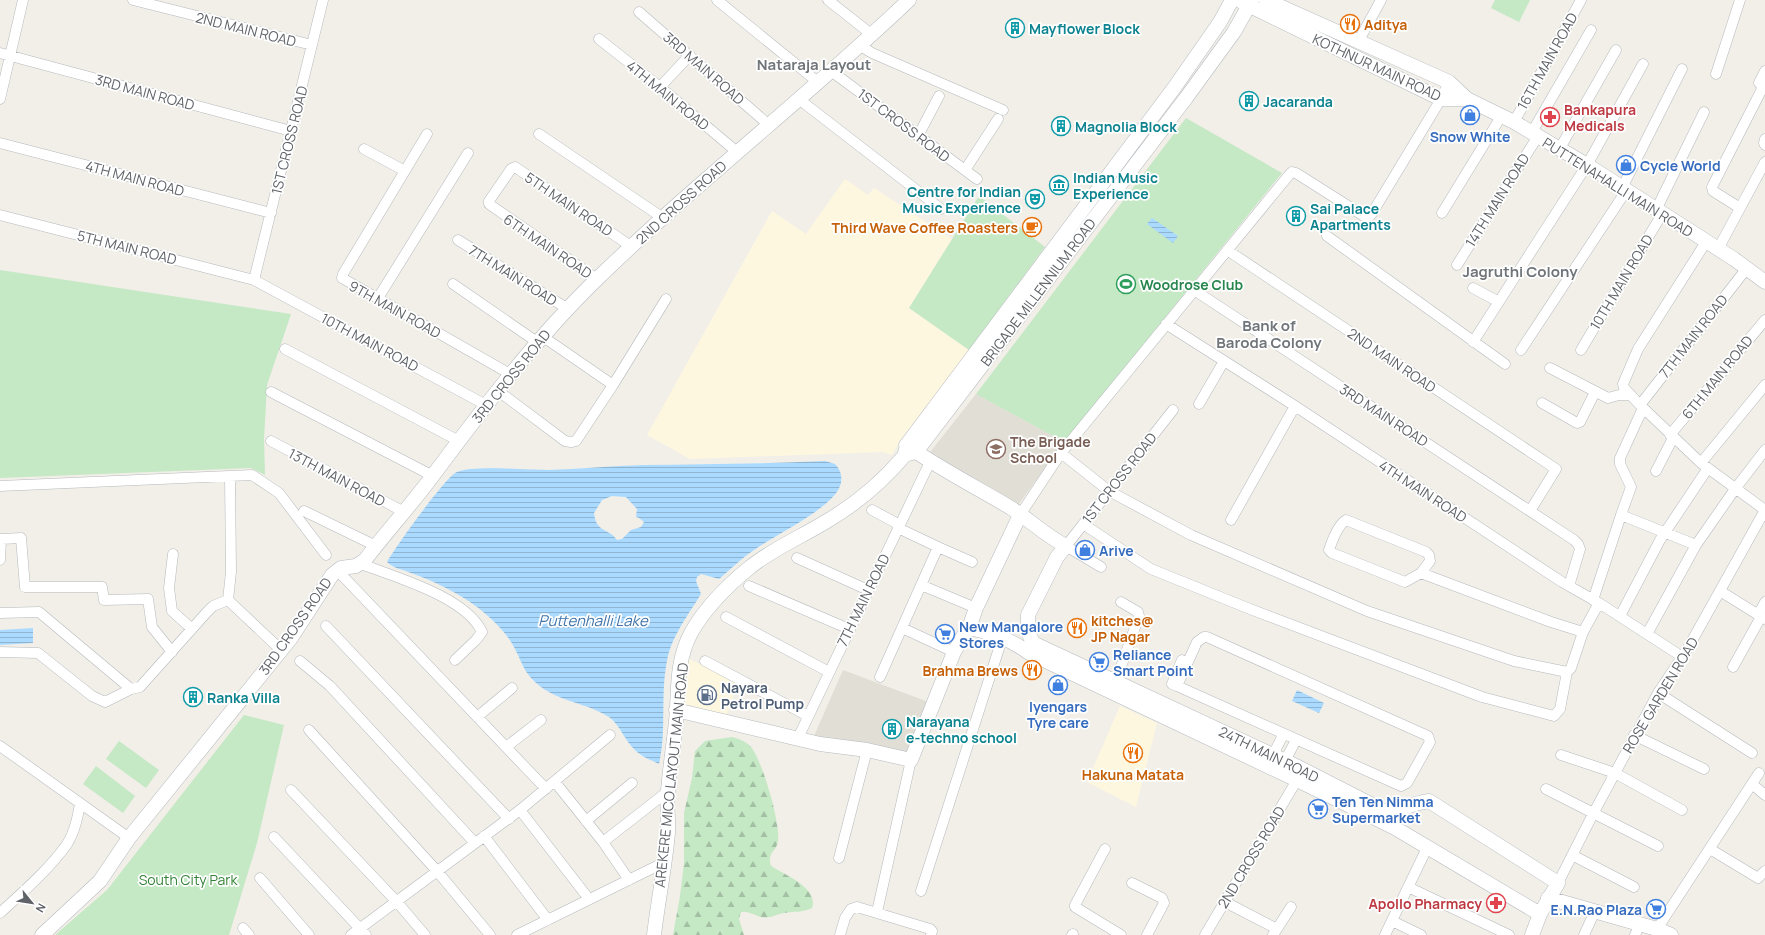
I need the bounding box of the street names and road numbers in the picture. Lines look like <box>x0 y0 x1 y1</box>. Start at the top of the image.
street label: 2ND MAIN ROAD <box>194 7 298 51</box>
street label: 16TH MAIN ROAD <box>1512 9 1582 113</box>
street label: 3RD MAIN ROAD <box>659 27 749 109</box>
street label: KOTHNUR MAIN ROAD <box>1310 29 1444 105</box>
street label: 4TH MAIN ROAD <box>623 56 713 134</box>
street label: 3RD MAIN ROAD <box>93 70 197 114</box>
street label: 1ST CROSS ROAD <box>266 84 312 196</box>
street label: 1ST CROSS ROAD <box>854 84 954 166</box>
street label: PUTTENAHALLI MAIN ROAD <box>1539 133 1697 241</box>
street label: 14TH MAIN ROAD <box>1461 150 1533 250</box>
street label: 4TH MAIN ROAD <box>84 156 186 200</box>
street label: 2ND CROSS ROAD <box>632 156 730 248</box>
street label: 5TH MAIN ROAD <box>521 168 617 240</box>
street label: 6TH MAIN ROAD <box>500 209 596 283</box>
street label: BRIGADE MILLENNIUM ROAD <box>976 214 1100 370</box>
street label: 5TH MAIN ROAD <box>75 225 179 269</box>
street label: 10TH MAIN ROAD <box>1585 231 1657 333</box>
street label: 7TH MAIN ROAD <box>465 240 561 310</box>
street label: 9TH MAIN ROAD <box>346 276 444 342</box>
street label: 7TH MAIN ROAD <box>1654 290 1732 382</box>
street label: 10TH MAIN ROAD <box>318 308 422 376</box>
street label: 2ND MAIN ROAD <box>1344 323 1440 397</box>
street label: 3RD CROSS ROAD <box>467 325 555 427</box>
street label: 6TH MAIN ROAD <box>1677 331 1757 423</box>
street label: 3RD MAIN ROAD <box>1336 379 1432 451</box>
street label: 1ST CROSS ROAD <box>1077 428 1161 528</box>
street label: 13TH MAIN ROAD <box>285 443 389 511</box>
street label: 4TH MAIN ROAD <box>1375 455 1471 527</box>
street label: 7TH MAIN ROAD <box>832 550 894 650</box>
street label: 3RD CROSS ROAD <box>254 573 336 679</box>
street label: ROSE GARDEN ROAD <box>1618 633 1702 757</box>
street label: AREKERE MICO LAYOUT MAIN ROAD <box>650 662 692 888</box>
street label: 24TH MAIN ROAD <box>1216 722 1322 786</box>
street label: 2ND CROSS ROAD <box>1213 802 1289 912</box>

